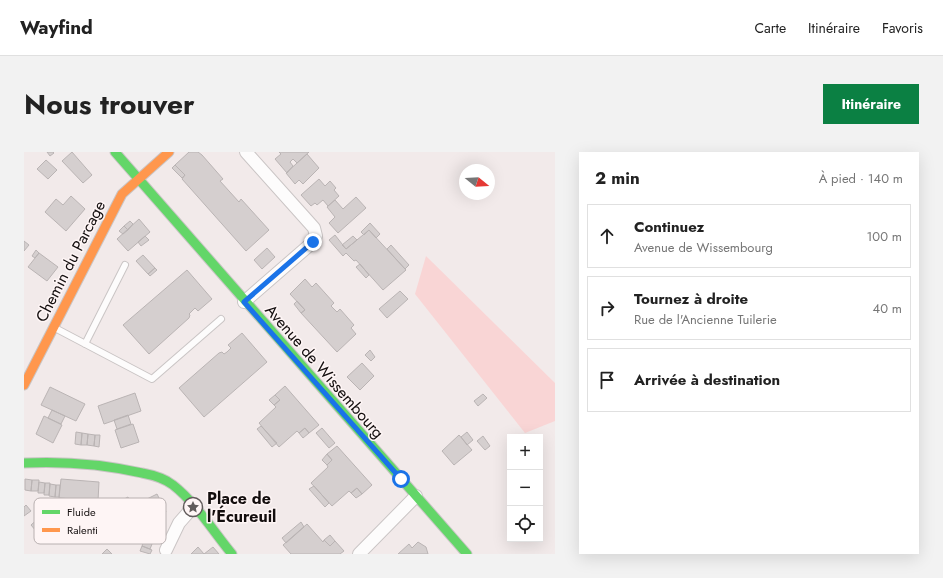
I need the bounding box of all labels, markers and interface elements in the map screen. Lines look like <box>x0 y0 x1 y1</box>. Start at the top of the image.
text: Wayfind <box>20 14 93 41</box>
text: Carte <box>754 18 786 38</box>
text: Itinéraire <box>808 18 860 38</box>
text: Favoris <box>882 18 923 38</box>
text: Nous trouver <box>24 84 195 125</box>
button: Itinéraire <box>823 84 919 124</box>
north arrow <box>459 164 495 200</box>
text: 2 min <box>595 166 640 190</box>
text: À pied · 140 m <box>819 169 903 188</box>
street label: Chemin du Parcage <box>30 196 111 326</box>
text: Continuez <box>634 216 704 238</box>
icon: ahead <box>596 225 618 247</box>
text: 100 m <box>867 227 902 246</box>
route end <box>304 233 322 251</box>
text: Avenue de Wissembourg <box>634 238 773 257</box>
text: Tournez à droite <box>634 288 748 310</box>
icon: right <box>596 297 618 319</box>
street label: Avenue de Wissembourg <box>260 299 389 443</box>
text: 40 m <box>873 299 902 318</box>
text: Rue de l'Ancienne Tuilerie <box>634 310 777 329</box>
icon: arrive <box>596 369 618 391</box>
text: Arrivée à destination <box>634 369 780 391</box>
map controls <box>507 434 543 542</box>
button: + <box>507 434 543 470</box>
route start <box>392 470 410 488</box>
button: − <box>507 470 543 506</box>
place label: Place de l'Écureuil <box>207 487 276 528</box>
place icon: Place de l'Écureuil <box>182 496 204 518</box>
legend <box>34 498 166 544</box>
text: Fluide <box>67 504 96 520</box>
button: locate <box>507 506 543 542</box>
text: Ralenti <box>67 522 98 538</box>

